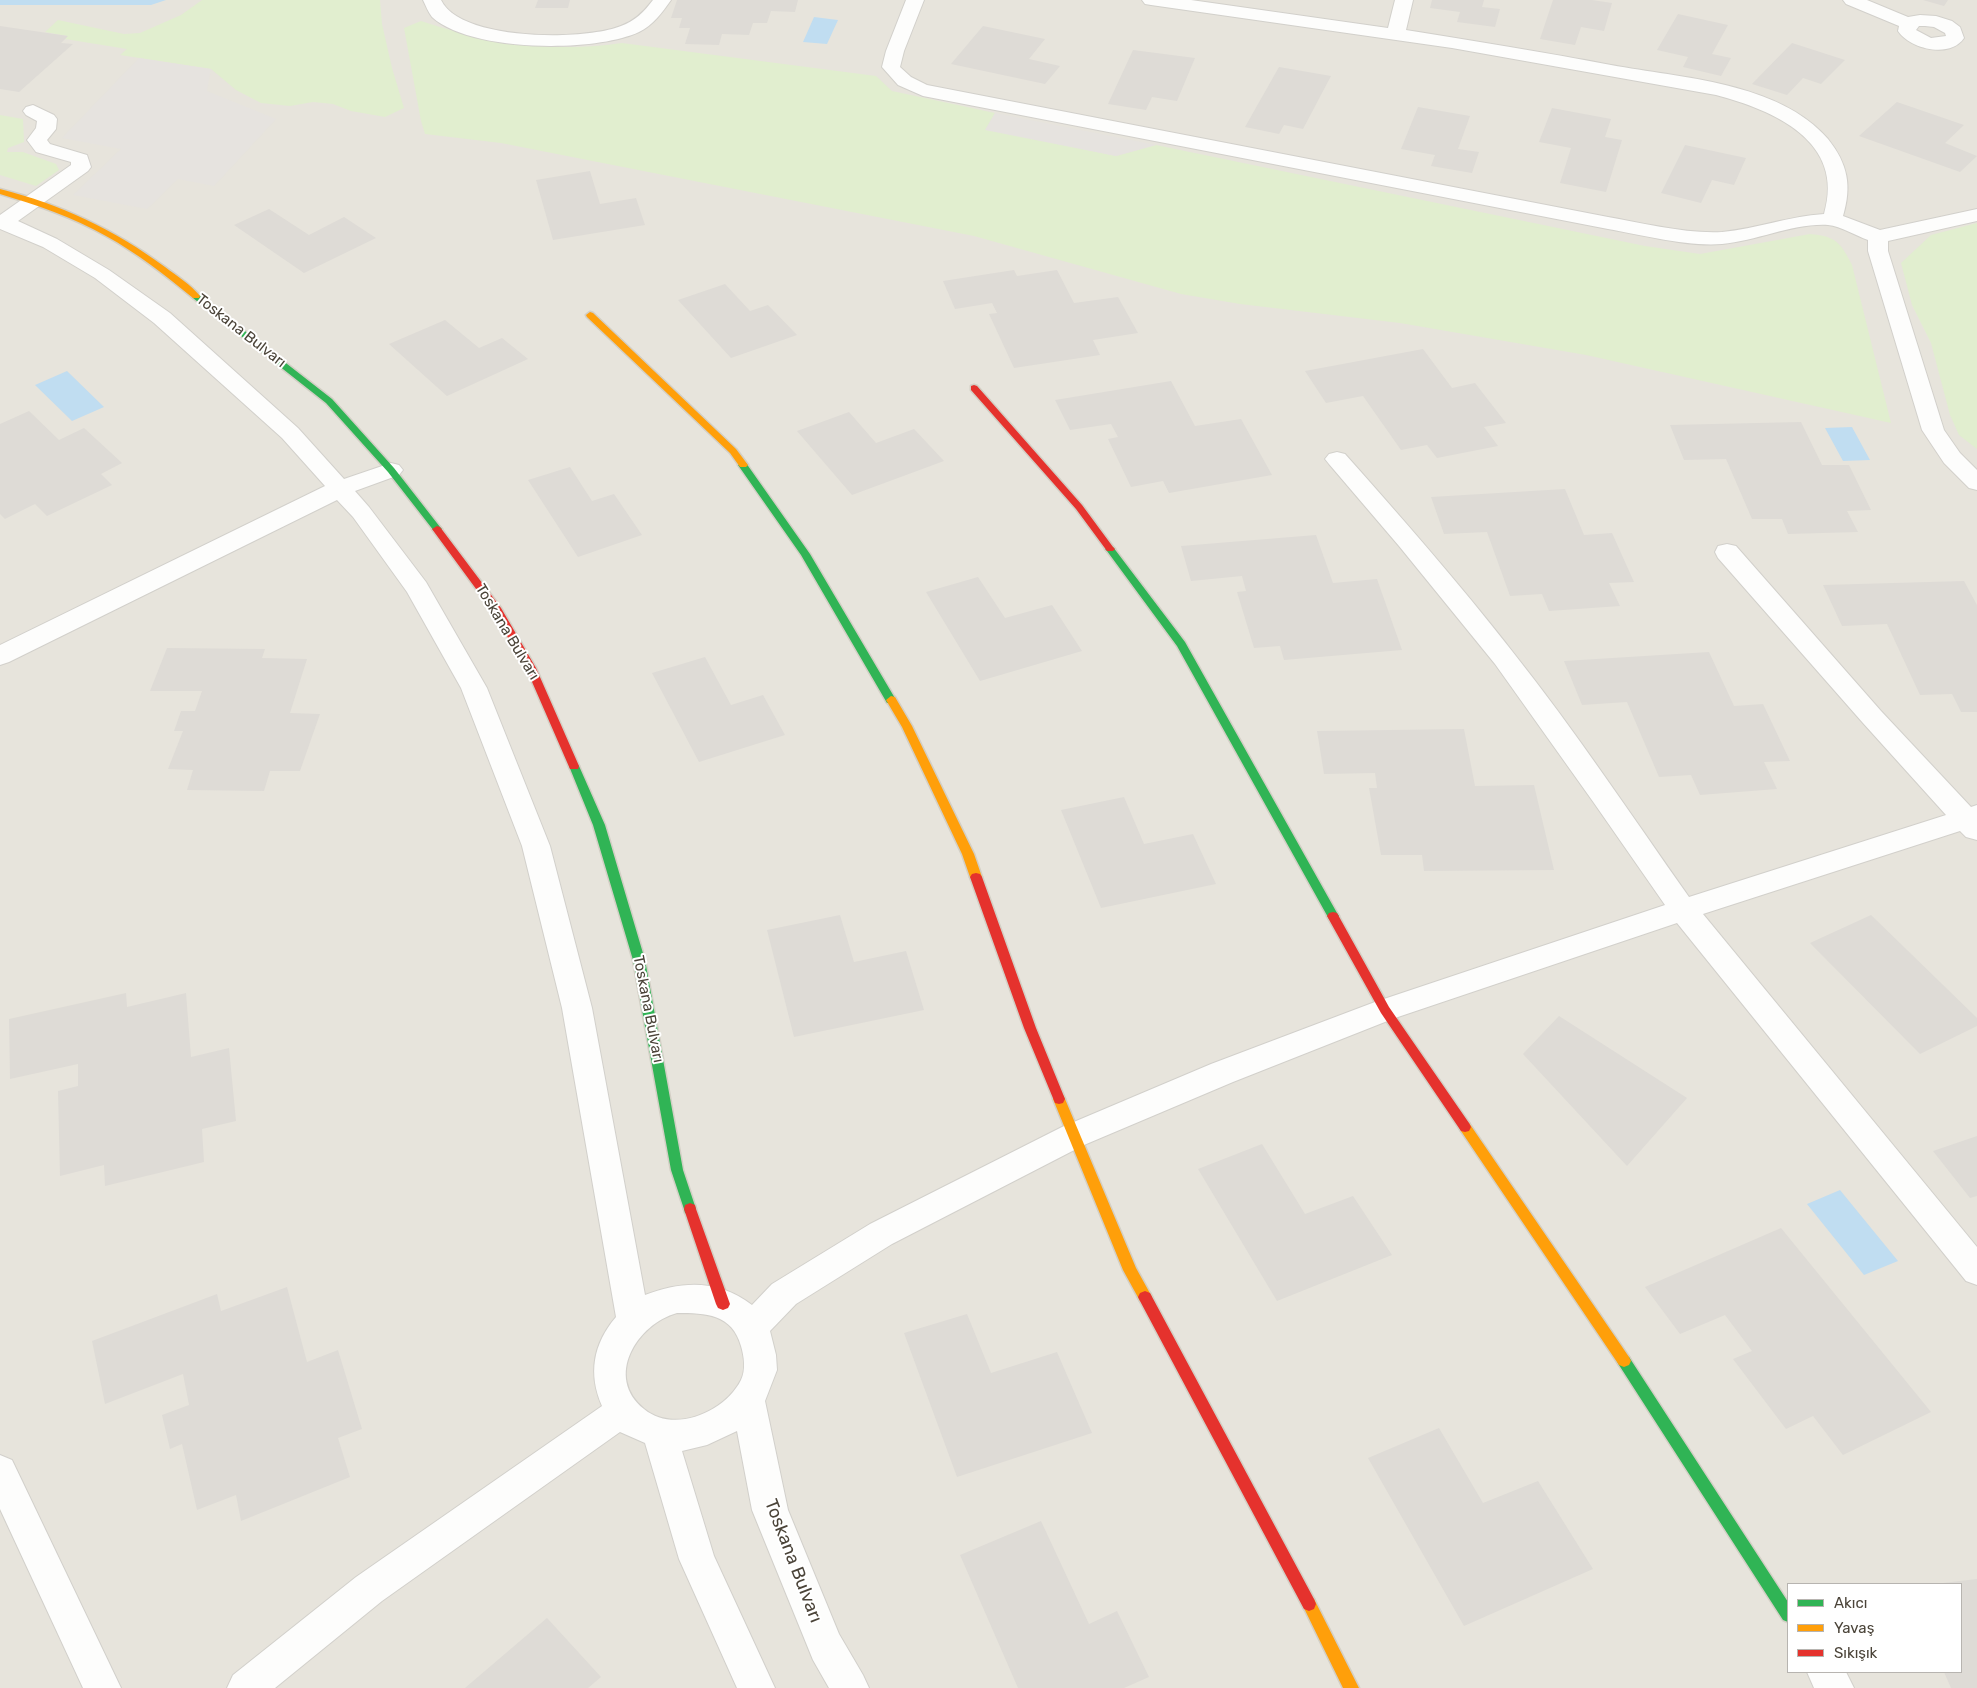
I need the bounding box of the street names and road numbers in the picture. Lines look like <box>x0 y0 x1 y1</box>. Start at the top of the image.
street label: Toskana Bulvarı <box>193 290 289 372</box>
street label: Toskana Bulvarı <box>471 581 543 683</box>
street label: Toskana Bulvarı <box>629 954 667 1064</box>
street label: Toskana Bulvarı <box>760 1496 826 1626</box>

